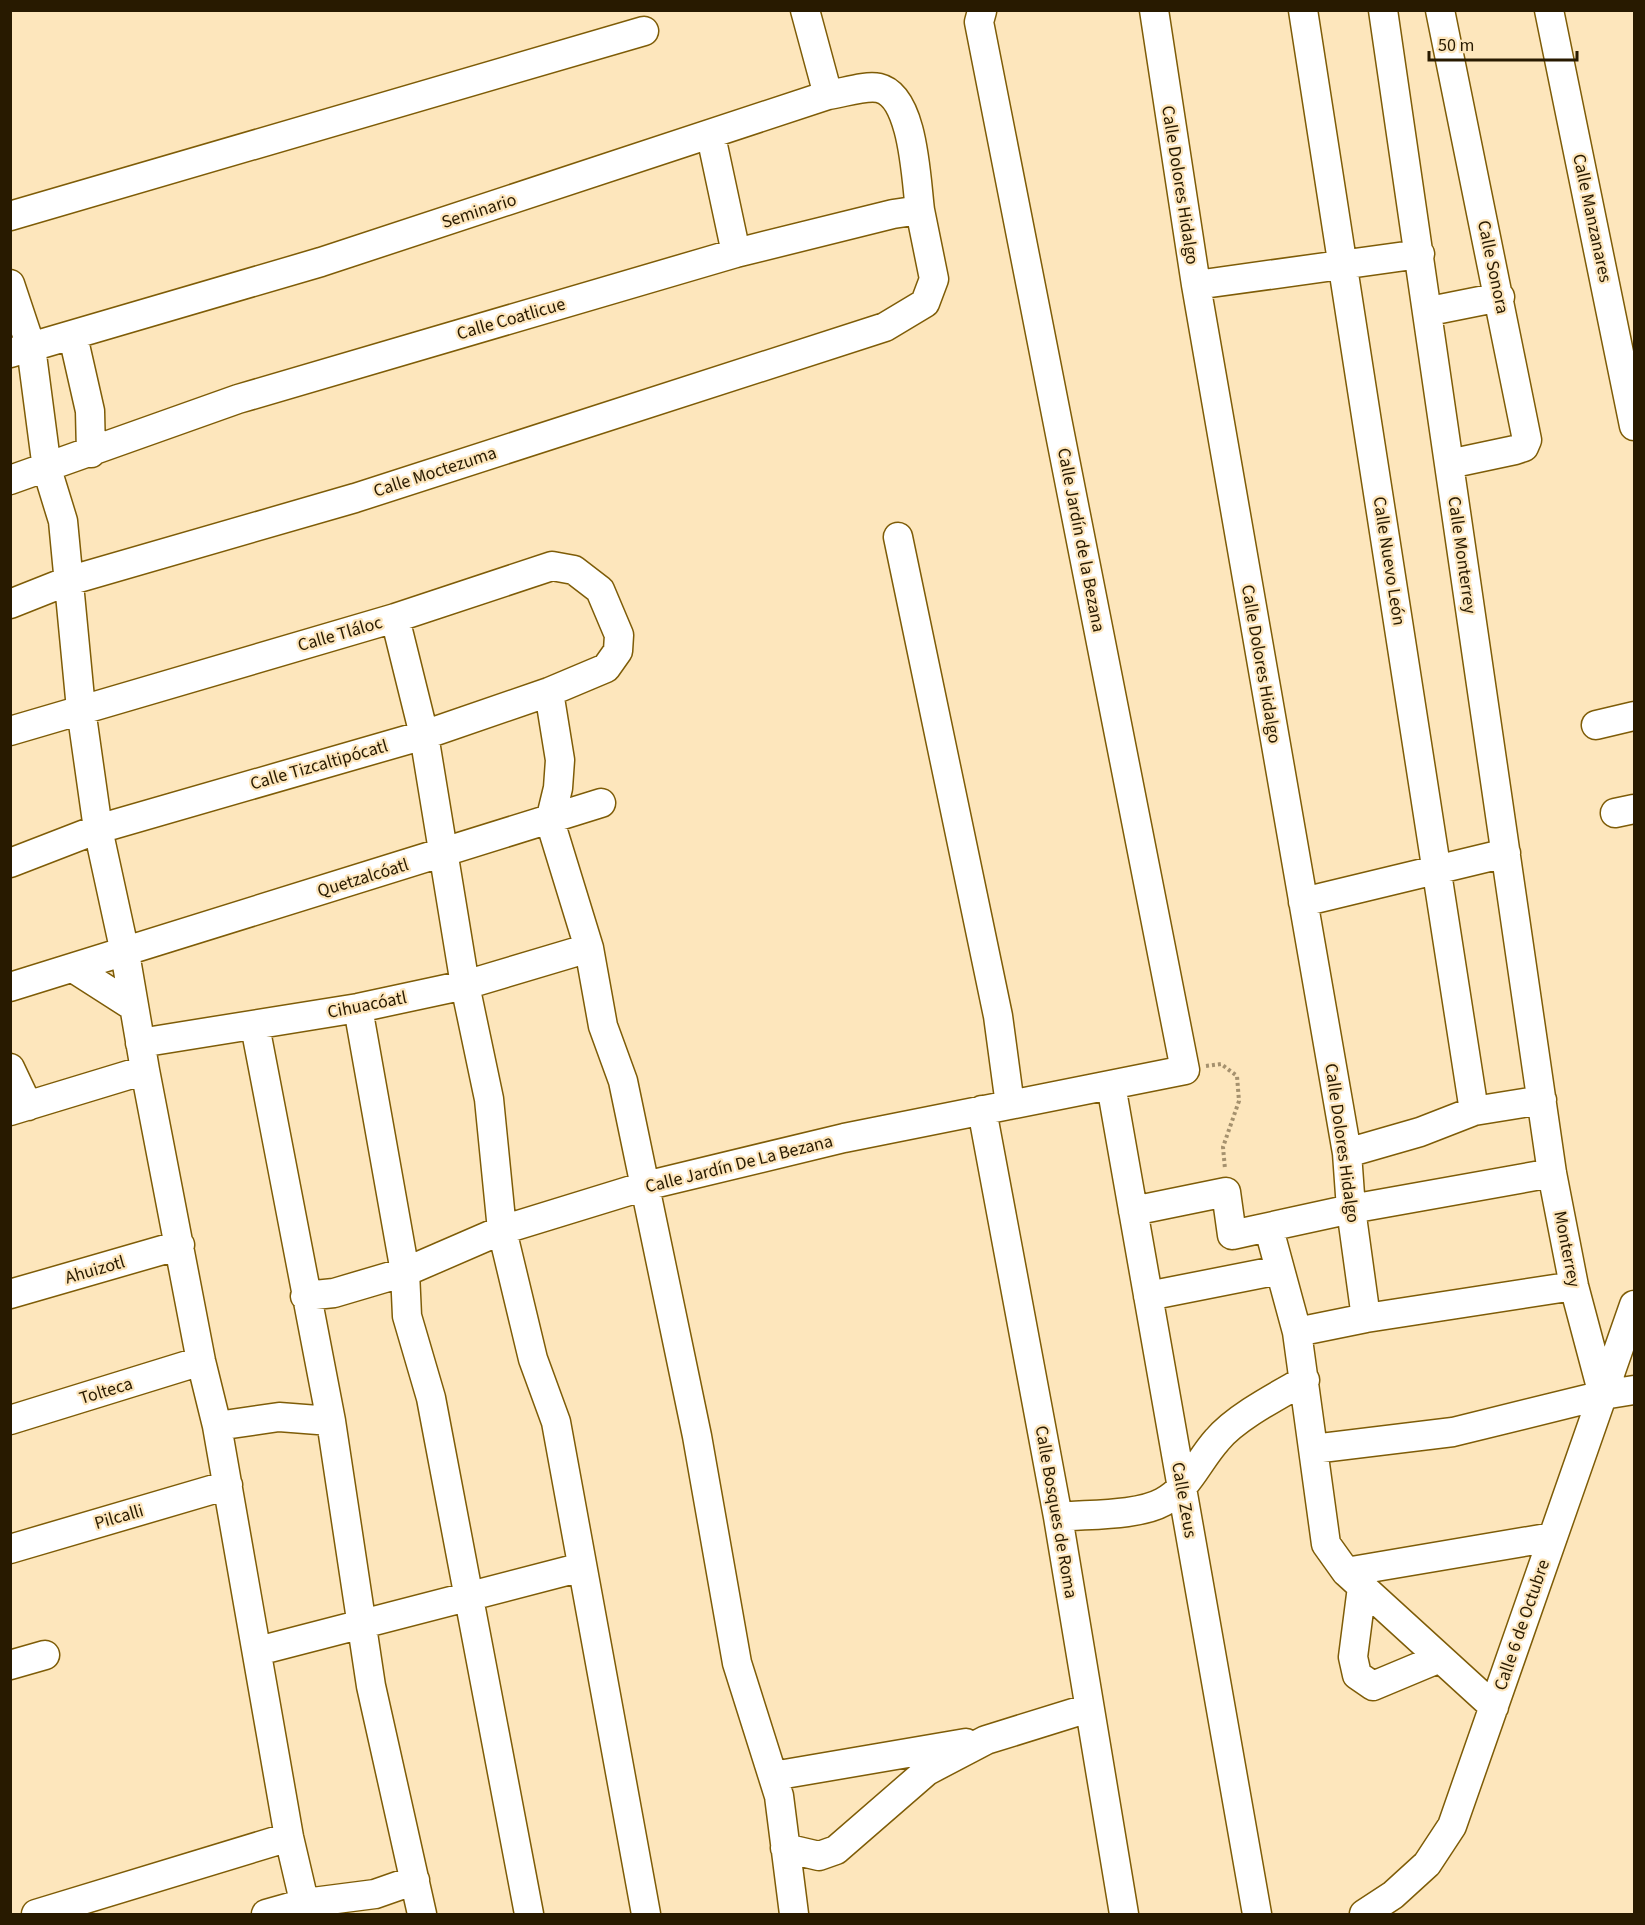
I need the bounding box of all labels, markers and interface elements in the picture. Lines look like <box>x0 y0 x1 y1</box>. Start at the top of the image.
scale bar <box>1429 24 1578 62</box>
text: 50 m <box>1438 33 1474 58</box>
street label: Calle Dolores Hidalgo <box>1155 104 1205 266</box>
street label: Calle Manzanares <box>1566 151 1618 285</box>
street label: Seminario <box>438 187 520 235</box>
street label: Calle Sonora <box>1471 218 1515 316</box>
street label: Calle Coatlicue <box>454 292 568 346</box>
street label: Calle Moctezuma <box>370 440 500 504</box>
street label: Calle Jardín de la Bezana <box>1051 446 1111 634</box>
street label: Calle Nuevo León <box>1366 495 1412 627</box>
street label: Calle Monterrey <box>1441 495 1483 616</box>
street label: Calle Dolores Hidalgo <box>1235 583 1287 745</box>
street label: Calle Tláloc <box>295 610 385 658</box>
street label: Calle Tizcaltipócatl <box>247 733 391 797</box>
street label: Quetzalcóatl <box>314 852 412 904</box>
street label: Cihuacóatl <box>325 985 409 1025</box>
street label: Calle Dolores Hidalgo <box>1318 1062 1366 1224</box>
street label: Calle Jardín De La Bezana <box>643 1129 835 1199</box>
street label: Monterrey <box>1547 1209 1587 1290</box>
street label: Ahuizotl <box>62 1250 128 1290</box>
street label: Tolteca <box>76 1371 136 1411</box>
street label: Calle Bosques de Roma <box>1028 1424 1084 1600</box>
street label: Calle Zeus <box>1165 1460 1203 1540</box>
street label: Pilcalli <box>92 1498 146 1536</box>
street label: Calle 6 de Octubre <box>1488 1556 1556 1694</box>

